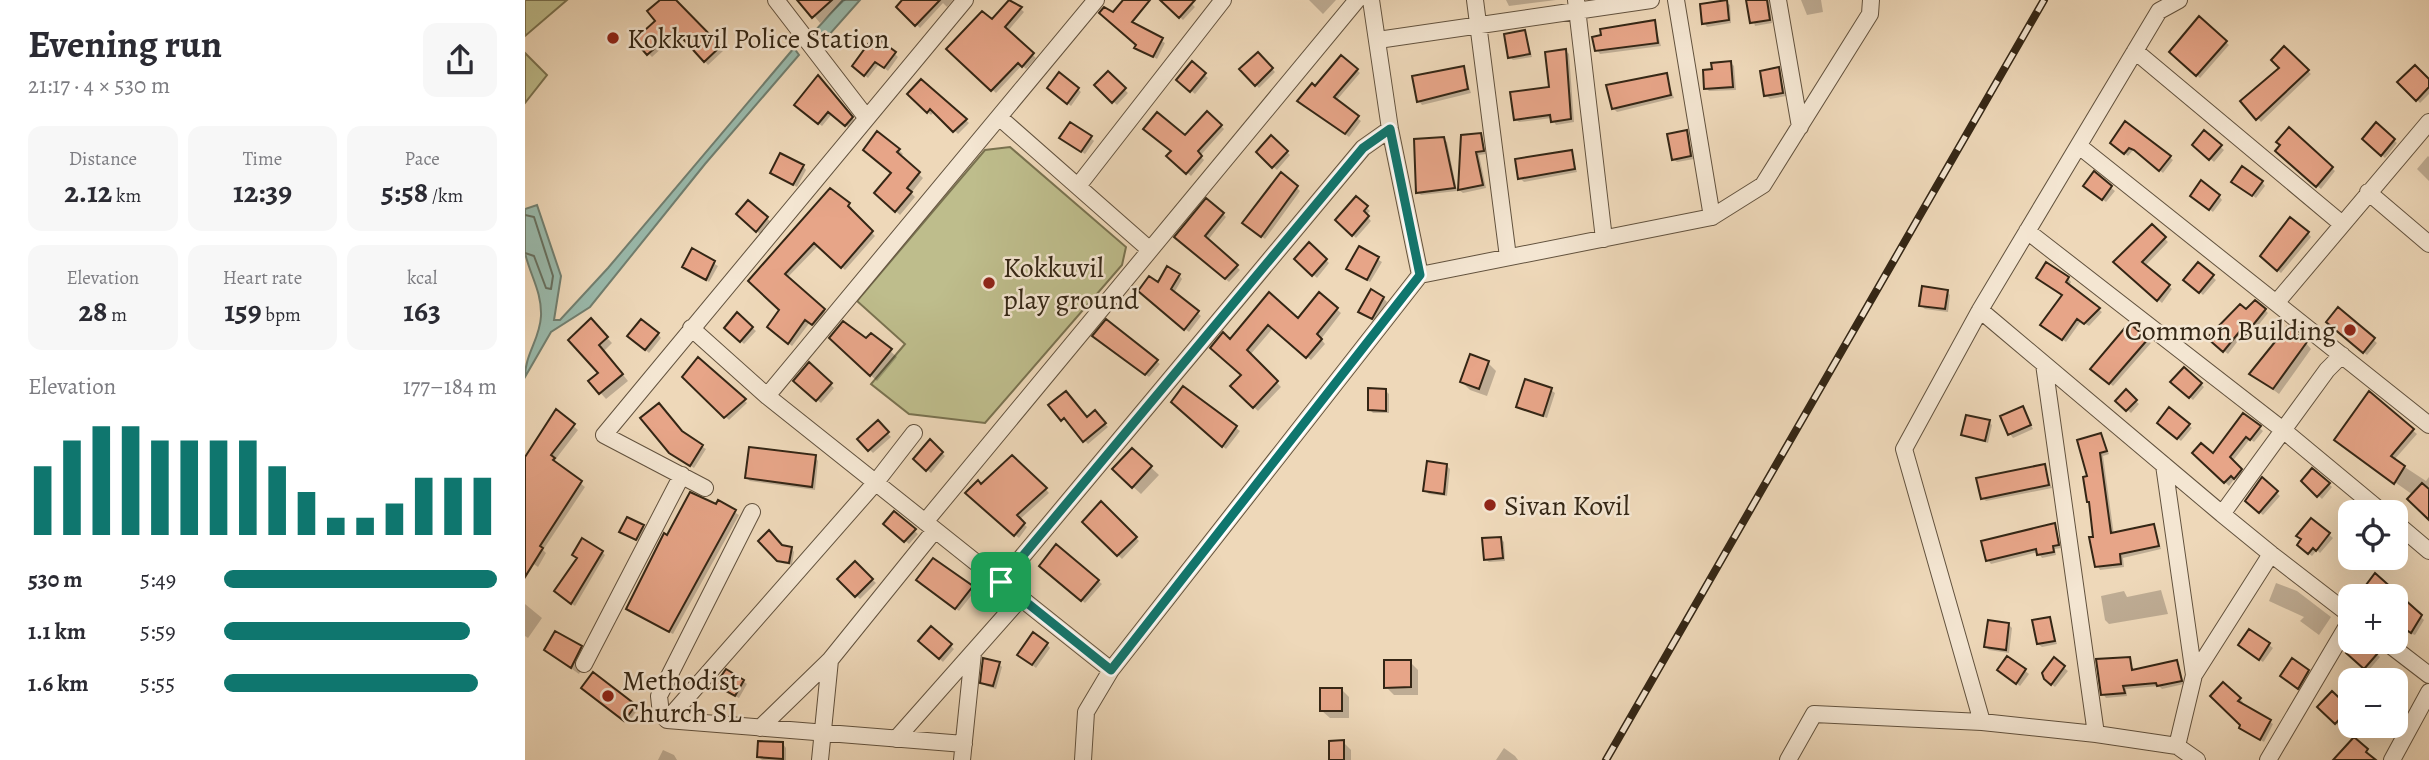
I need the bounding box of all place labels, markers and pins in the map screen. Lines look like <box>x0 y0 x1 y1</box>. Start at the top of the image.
place label: Kokkuvil Police Station <box>627 20 889 58</box>
marker: Kokkuvil Police Station <box>605 30 621 46</box>
place label: Kokkuvil play ground <box>1003 249 1140 319</box>
marker: Kokkuvil play ground <box>981 275 997 291</box>
place label: Common Building <box>2125 312 2336 350</box>
marker: Common Building <box>2342 322 2358 338</box>
place label: Sivan Kovil <box>1504 487 1630 525</box>
marker: Sivan Kovil <box>1482 497 1498 513</box>
pin <box>971 552 1031 612</box>
place label: Methodist Church SL <box>622 662 742 732</box>
marker: Methodist Church SL <box>600 688 616 704</box>

